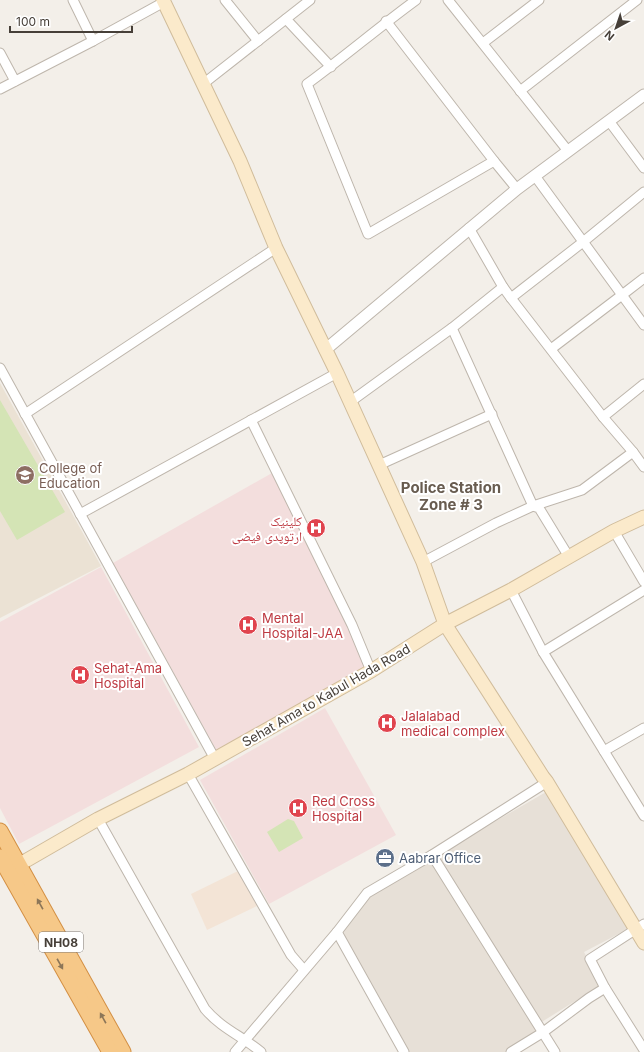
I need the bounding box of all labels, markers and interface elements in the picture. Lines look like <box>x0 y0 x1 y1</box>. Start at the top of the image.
scale bar <box>10 8 132 34</box>
north arrow <box>596 8 636 48</box>
text: 100 m <box>16 14 50 29</box>
text: N <box>602 28 617 44</box>
place label: College of Education <box>39 460 102 491</box>
school or university icon: College of Education <box>14 464 36 486</box>
district label: Police Station Zone # 3 <box>401 478 501 514</box>
place label: کلینیک ارتوپدی فیضی <box>232 513 303 545</box>
hospital icon: کلینیک ارتوپدی فیضی <box>305 517 327 539</box>
place label: Mental Hospital-JAA <box>262 610 343 641</box>
hospital icon: Mental Hospital-JAA <box>237 614 259 636</box>
street label: Sehat Ama to Kabul Hada Road <box>239 640 413 750</box>
place label: Sehat-Ama Hospital <box>94 660 162 691</box>
hospital icon: Sehat-Ama Hospital <box>69 664 91 686</box>
place label: Jalalabad medical complex <box>401 708 505 739</box>
hospital icon: Jalalabad medical complex <box>376 712 398 734</box>
place label: Red Cross Hospital <box>312 793 375 824</box>
hospital icon: Red Cross Hospital <box>287 797 309 819</box>
office icon: Aabrar Office <box>374 847 396 869</box>
place label: Aabrar Office <box>399 850 481 866</box>
one-way arrow <box>37 899 44 910</box>
road number: NH08 <box>39 932 83 952</box>
one-way arrow <box>57 958 64 970</box>
one-way arrow <box>100 1012 107 1024</box>

